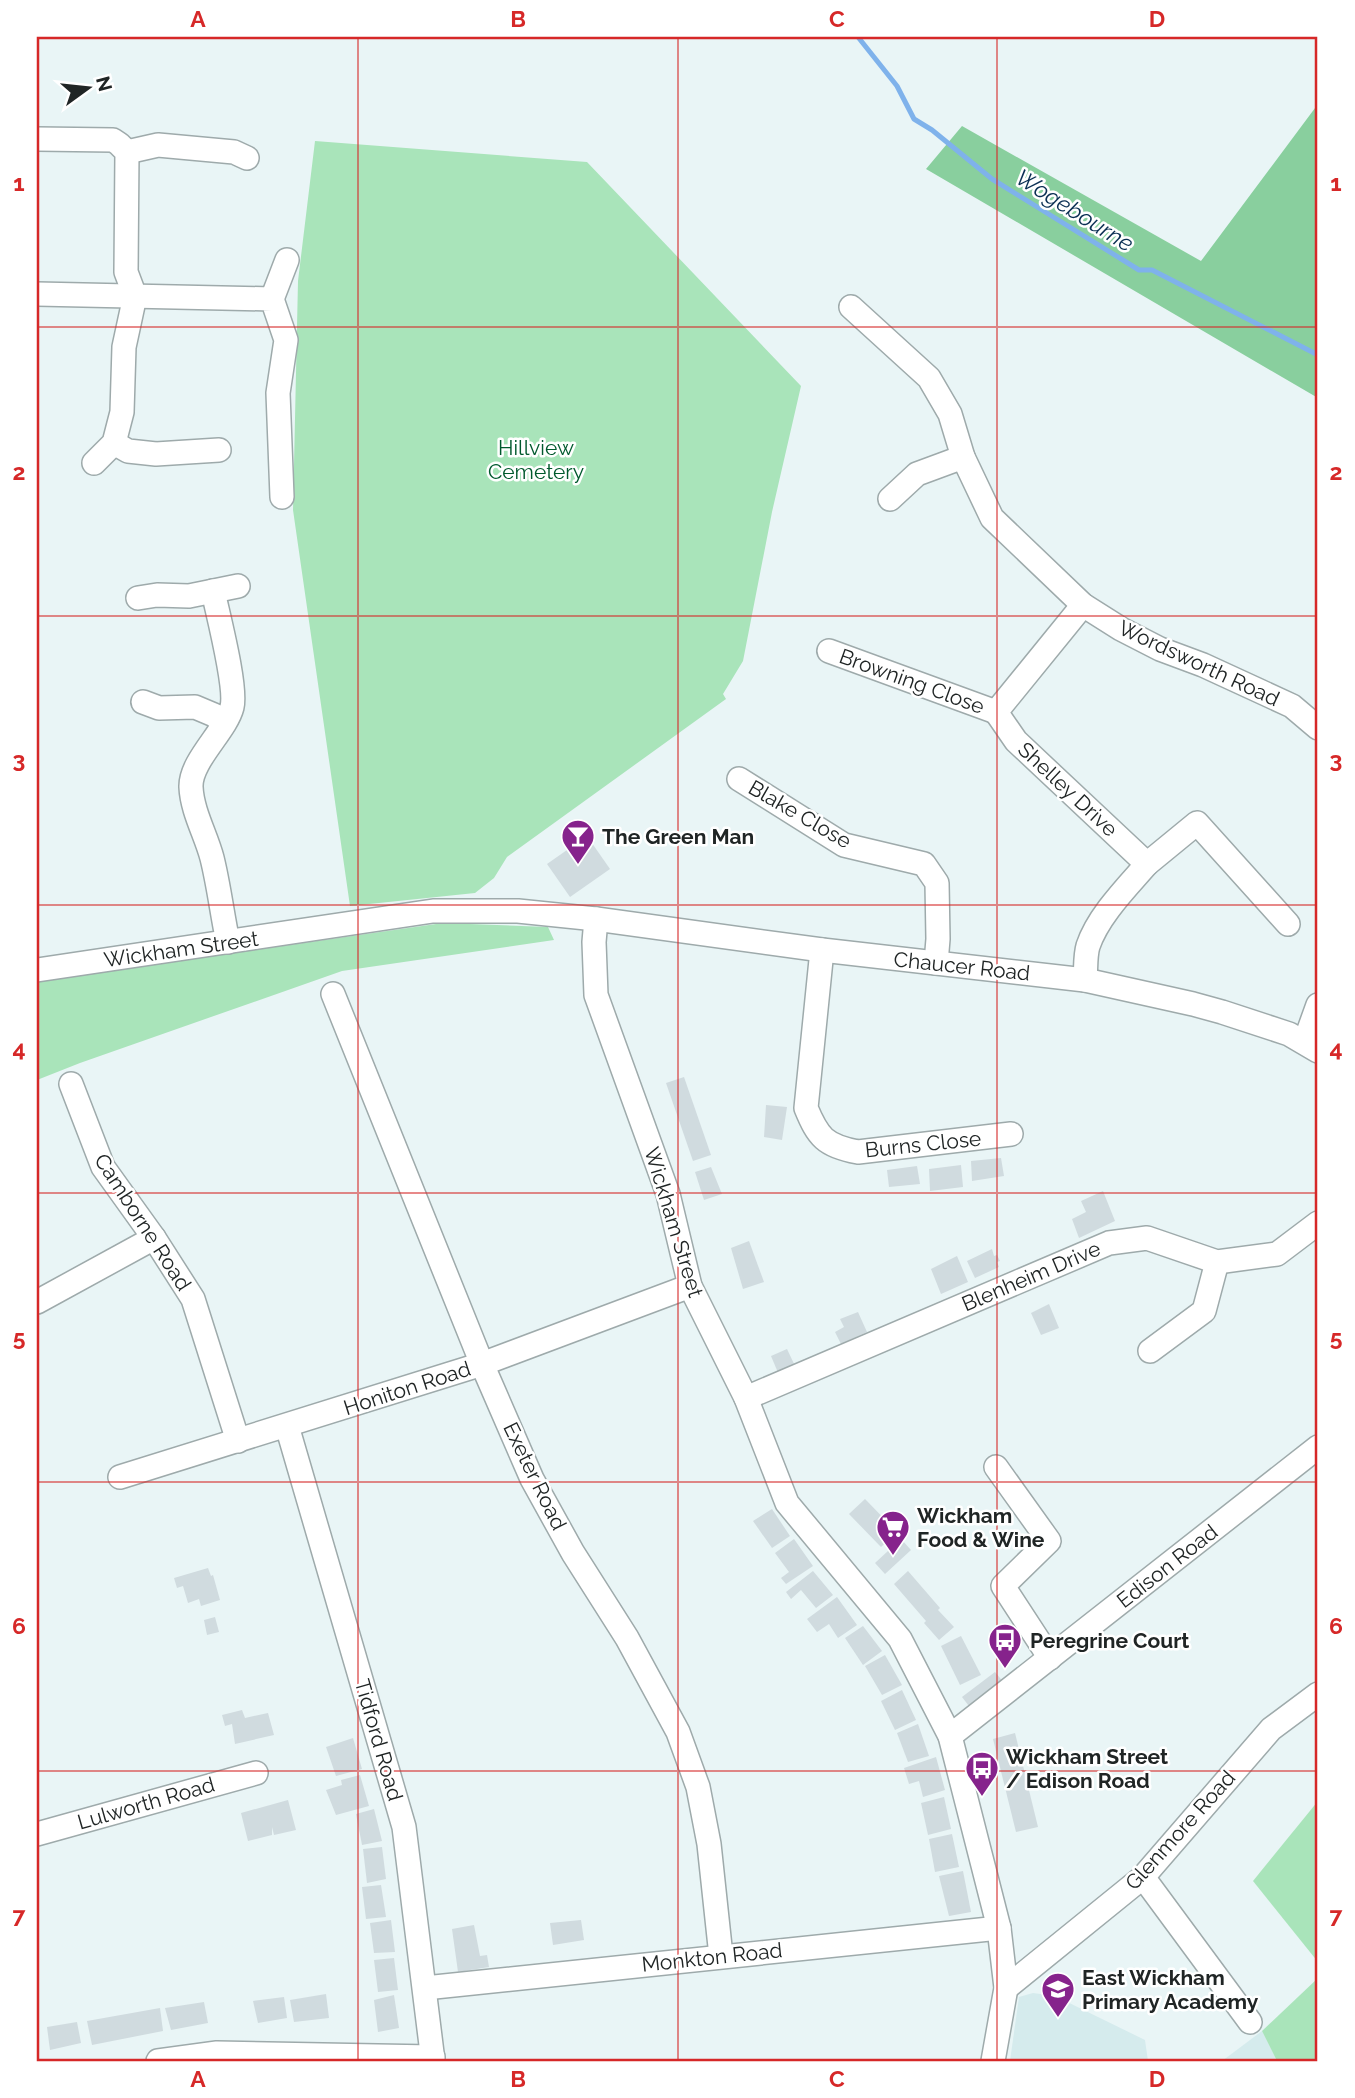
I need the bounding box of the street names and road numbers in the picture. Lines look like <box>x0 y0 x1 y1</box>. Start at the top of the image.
street label: Wordsworth Road <box>1115 615 1283 711</box>
street label: Browning Close <box>836 643 988 719</box>
street label: Shelley Drive <box>1013 737 1123 841</box>
street label: Blake Close <box>744 775 856 853</box>
street label: Wickham Street <box>102 926 260 972</box>
street label: Chaucer Road <box>893 946 1031 986</box>
street label: Burns Close <box>864 1125 982 1163</box>
street label: Wickham Street <box>639 1144 709 1300</box>
street label: Camborne Road <box>89 1149 197 1295</box>
street label: Blenheim Drive <box>958 1236 1104 1316</box>
street label: Honiton Road <box>340 1356 474 1420</box>
street label: Exeter Road <box>498 1418 572 1534</box>
street label: Edison Road <box>1112 1519 1222 1613</box>
street label: Tidford Road <box>350 1676 408 1804</box>
street label: Glenmore Road <box>1120 1765 1240 1895</box>
street label: Lulworth Road <box>74 1771 218 1835</box>
street label: Monkton Road <box>640 1937 784 1977</box>

